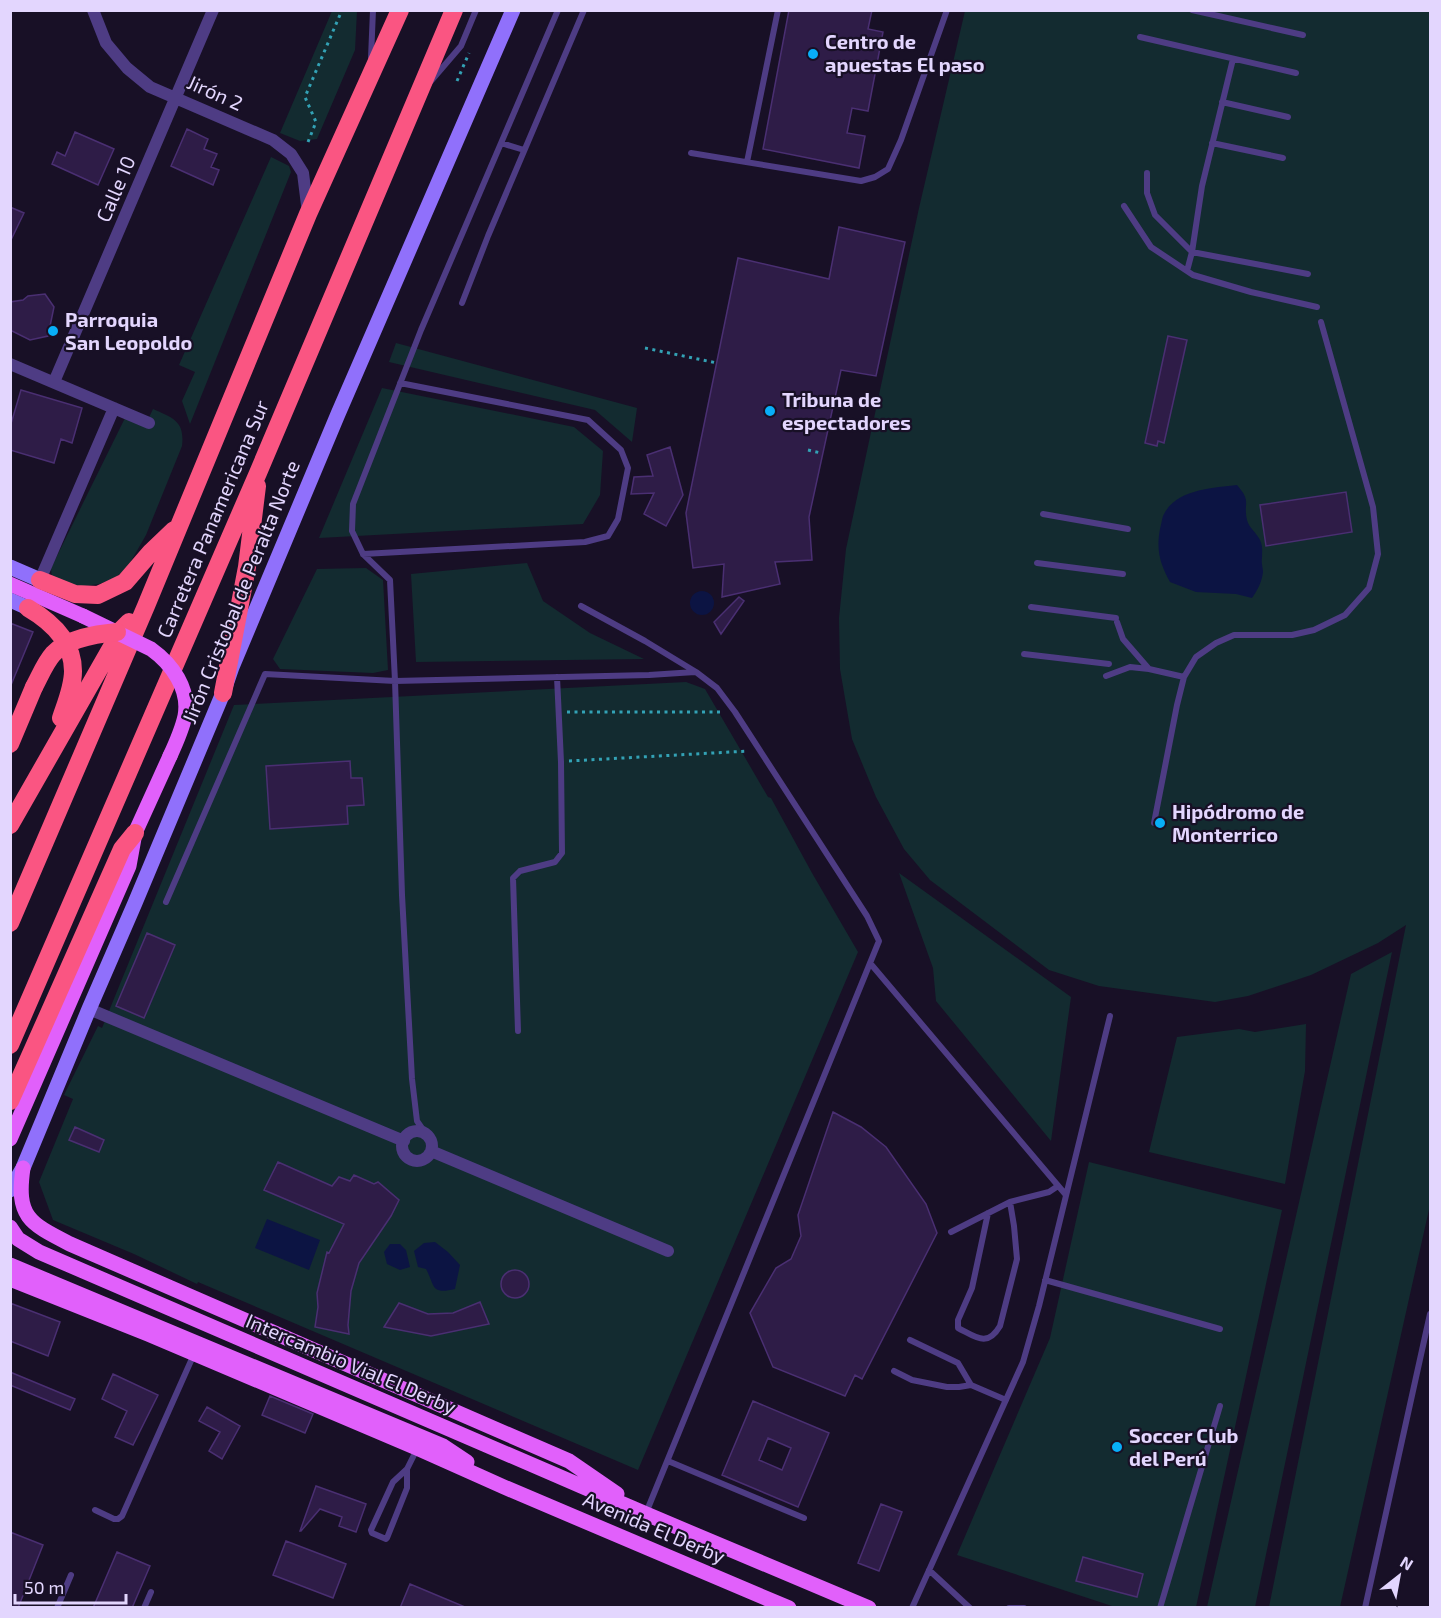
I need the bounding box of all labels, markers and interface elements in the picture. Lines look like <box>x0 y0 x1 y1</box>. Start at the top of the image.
place label: Centro de apuestas El paso <box>825 29 985 76</box>
marker: Centro de apuestas El paso <box>806 47 820 61</box>
street label: Jirón 2 <box>184 69 247 115</box>
street label: Calle 10 <box>90 152 140 225</box>
place label: Parroquia San Leopoldo <box>65 307 192 354</box>
marker: Parroquia San Leopoldo <box>46 324 60 338</box>
place label: Tribuna de espectadores <box>782 387 911 434</box>
street label: Carretera Panamericana Sur <box>151 396 273 641</box>
marker: Tribuna de espectadores <box>763 404 777 418</box>
street label: Jirón Cristobal de Peralta Norte <box>176 457 304 727</box>
place label: Hipódromo de Monterrico <box>1172 799 1304 846</box>
marker: Hipódromo de Monterrico <box>1153 816 1167 830</box>
street label: Intercambio Vial El Derby <box>243 1308 460 1418</box>
place label: Soccer Club del Perú <box>1129 1423 1239 1470</box>
marker: Soccer Club del Perú <box>1110 1440 1124 1454</box>
street label: Avenida El Derby <box>580 1486 729 1568</box>
north arrow <box>1369 1546 1429 1606</box>
text: N <box>1397 1552 1417 1574</box>
scale bar <box>15 1567 126 1605</box>
text: 50 m <box>24 1576 64 1598</box>

